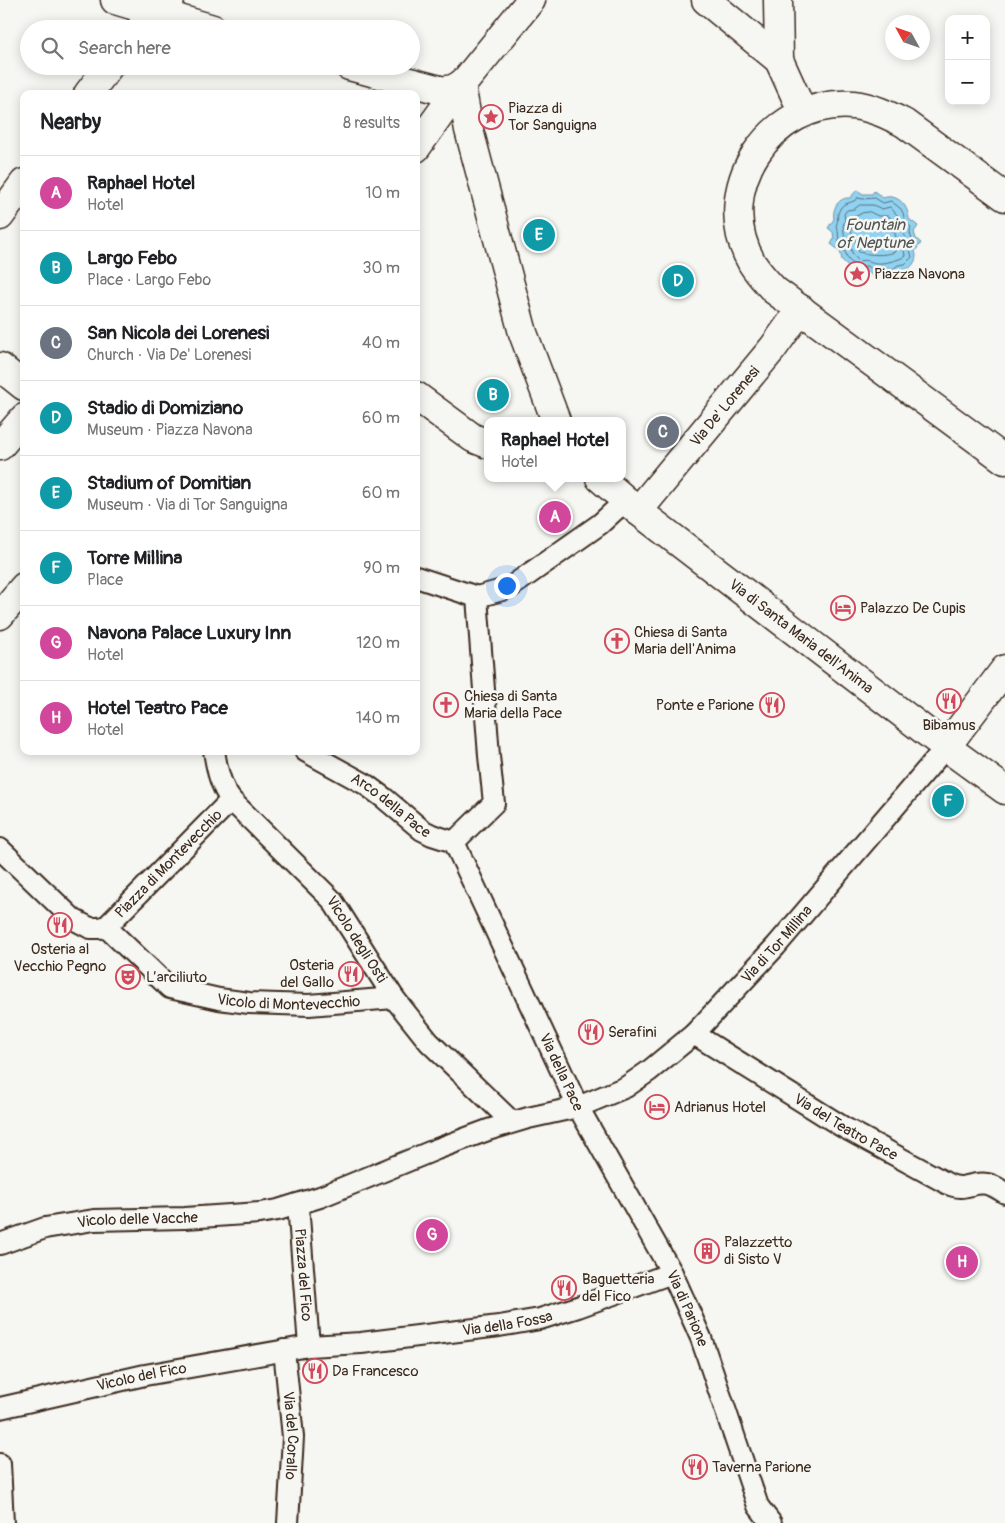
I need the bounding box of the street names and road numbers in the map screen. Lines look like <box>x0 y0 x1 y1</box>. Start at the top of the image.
street label: Via De' Lorenesi <box>686 362 764 451</box>
street label: Via di Santa Maria dell'Anima <box>725 575 877 698</box>
street label: Arco della Pace <box>347 769 434 843</box>
street label: Piazza di Montevecchio <box>111 806 226 922</box>
street label: Vicolo degli Osti <box>322 893 391 987</box>
street label: Via di Tor Millina <box>737 901 817 987</box>
street label: Vicolo di Montevecchio <box>216 990 361 1015</box>
street label: Via della Pace <box>535 1030 588 1115</box>
street label: Via del Teatro Pace <box>790 1090 901 1165</box>
street label: Vicolo delle Vacche <box>76 1208 199 1233</box>
street label: Piazza del Fico <box>290 1228 316 1322</box>
street label: Via di Parione <box>662 1267 712 1350</box>
street label: Via della Fossa <box>461 1307 555 1340</box>
street label: Vicolo del Fico <box>95 1359 188 1396</box>
street label: Via del Corallo <box>278 1391 302 1480</box>

